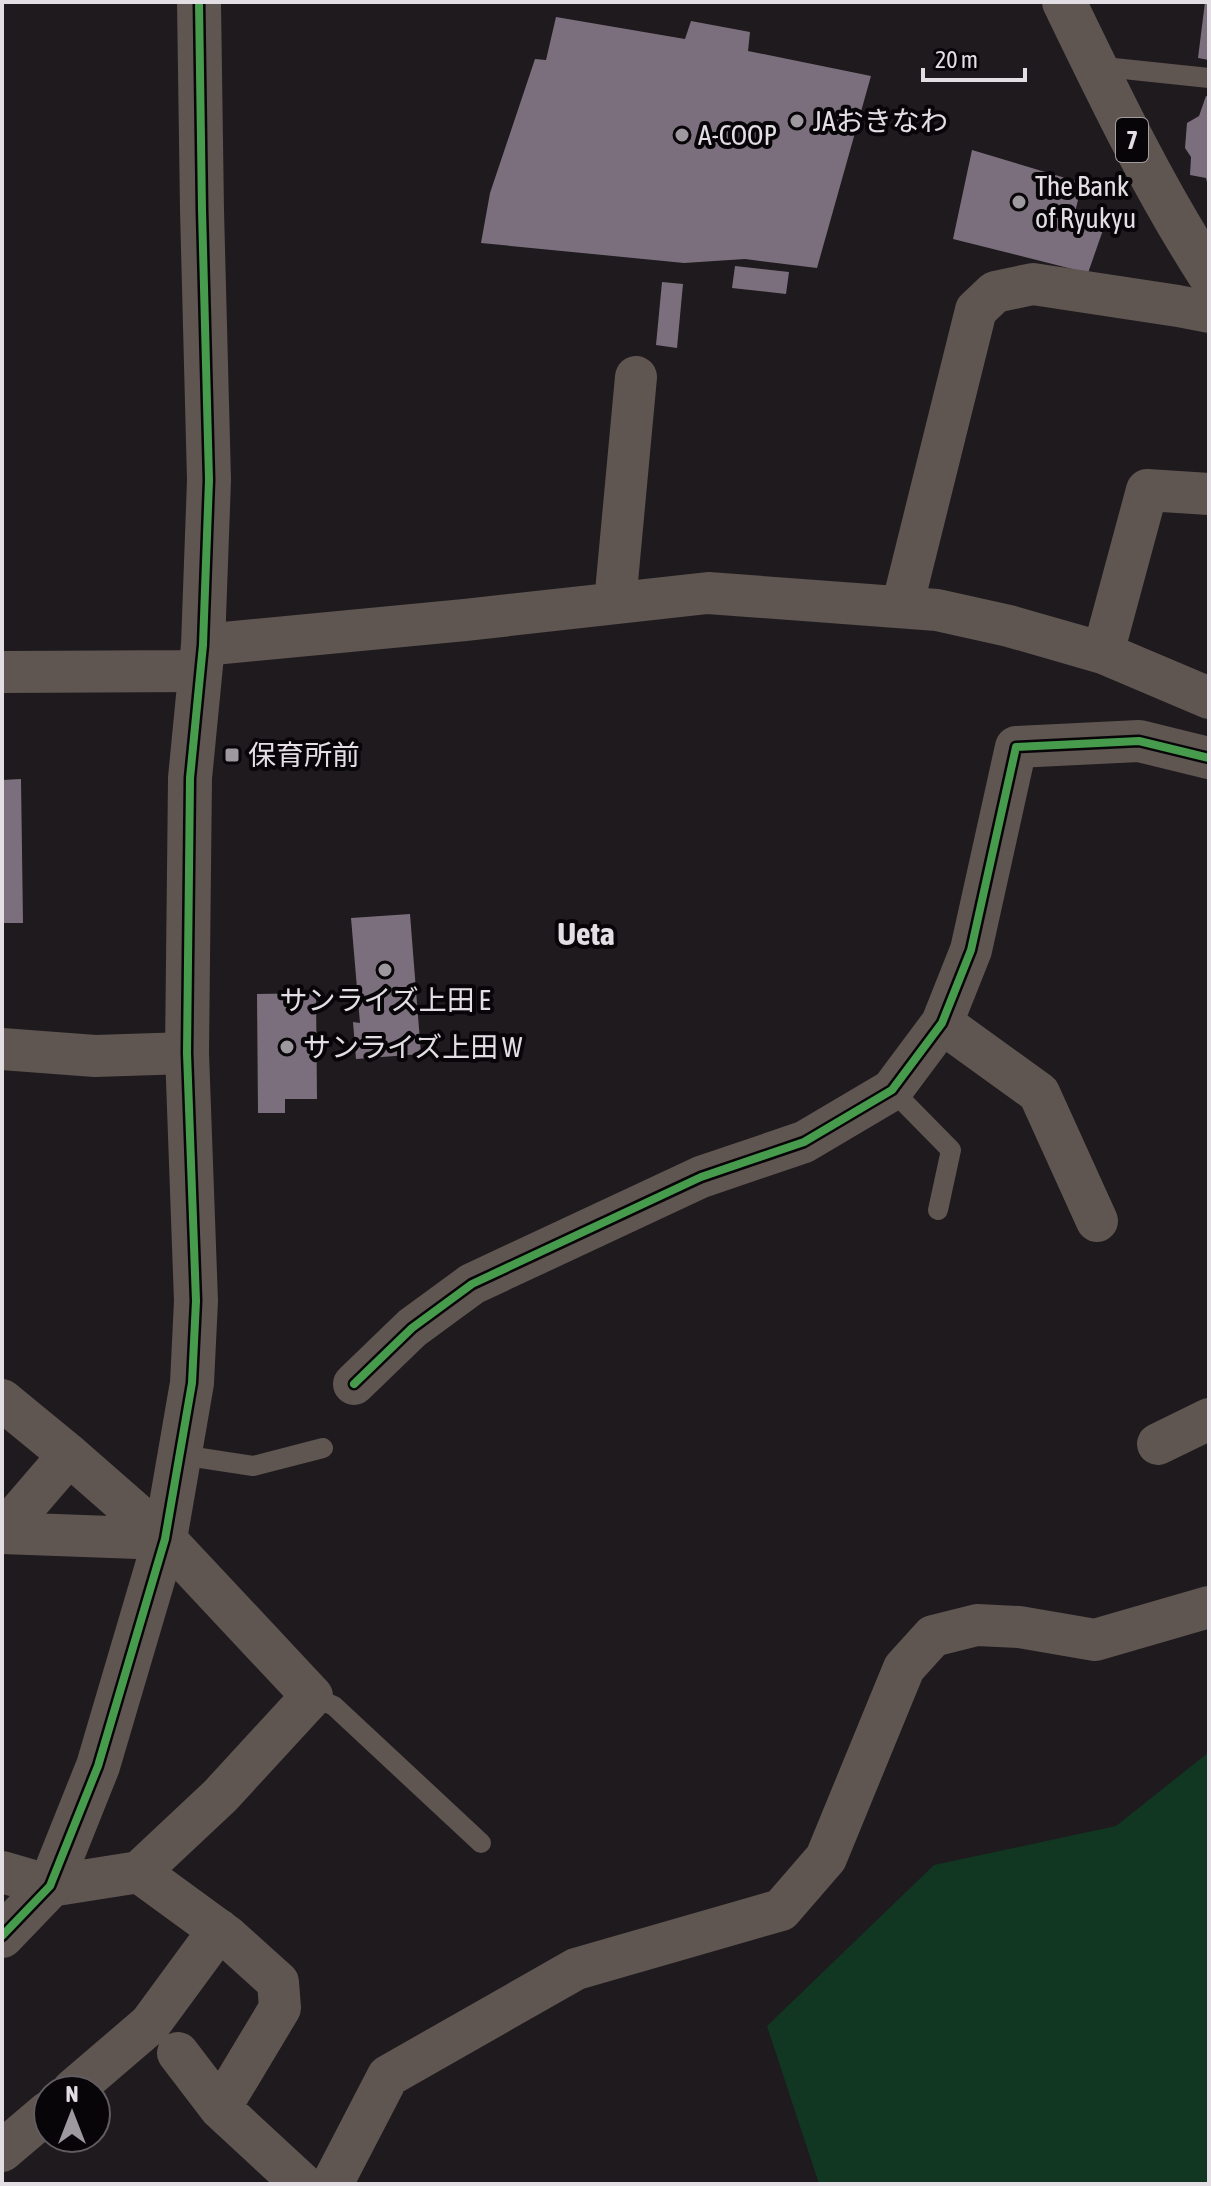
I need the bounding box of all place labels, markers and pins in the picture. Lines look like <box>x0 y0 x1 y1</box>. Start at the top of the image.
place label: JAおきなわ <box>813 105 948 137</box>
marker: JAおきなわ <box>788 112 806 130</box>
place label: A-COOP <box>698 119 777 151</box>
marker: A-COOP <box>673 126 691 144</box>
place label: The Bank of Ryukyu <box>1035 170 1136 234</box>
marker: The Bank of Ryukyu <box>1010 193 1028 211</box>
place label: 保育所前 <box>248 739 360 771</box>
marker: 保育所前 <box>223 746 241 764</box>
marker: サンライズ上田 E <box>376 961 394 979</box>
place label: サンライズ上田 E <box>280 984 491 1016</box>
place label: サンライズ上田 W <box>303 1031 523 1063</box>
marker: サンライズ上田 W <box>278 1038 296 1056</box>

